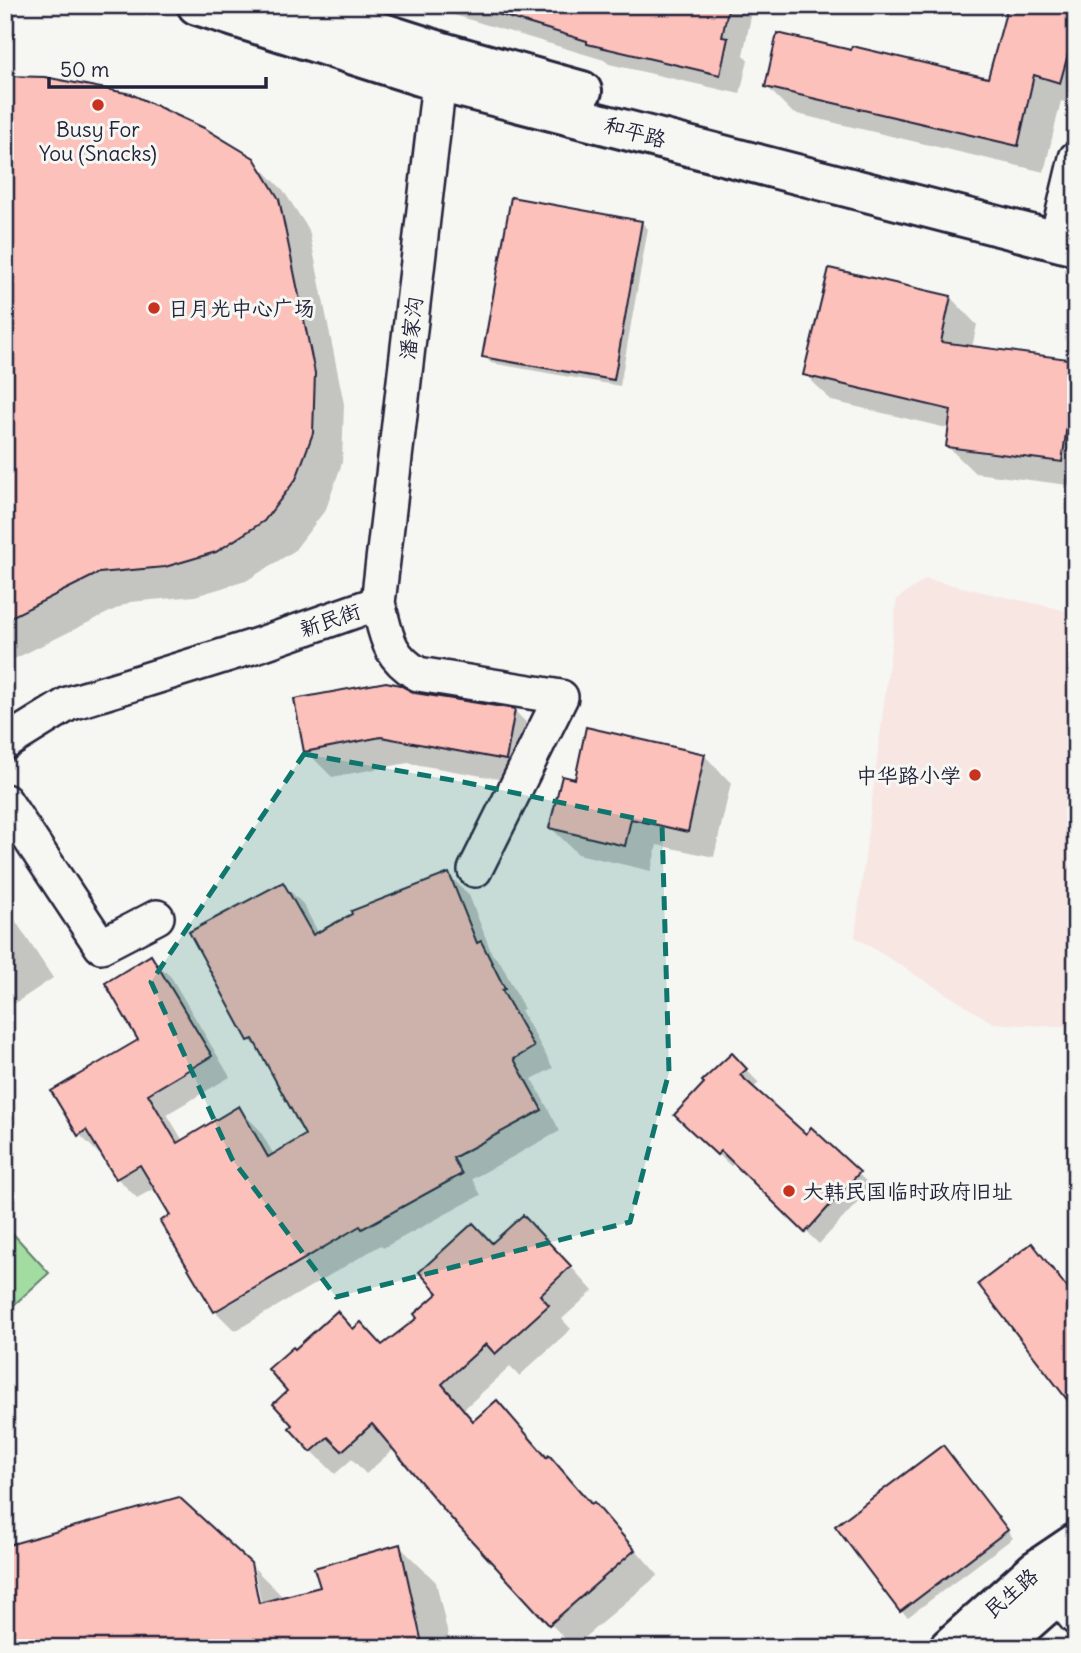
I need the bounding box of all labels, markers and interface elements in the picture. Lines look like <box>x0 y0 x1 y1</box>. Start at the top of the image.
scale bar <box>49 46 266 90</box>
text: 50 m <box>60 56 109 83</box>
marker: Busy For You (Snacks) <box>90 97 106 113</box>
street label: 和平路 <box>601 111 669 153</box>
place label: Busy For You (Snacks) <box>39 116 157 167</box>
place label: 日月光中心广场 <box>168 295 315 322</box>
street label: 潘家沟 <box>394 295 428 361</box>
marker: 日月光中心广场 <box>146 300 162 316</box>
street label: 新民街 <box>296 597 364 643</box>
place label: 中华路小学 <box>856 762 961 789</box>
marker: 中华路小学 <box>967 767 983 783</box>
place label: 大韩民国临时政府旧址 <box>803 1178 1013 1205</box>
marker: 大韩民国临时政府旧址 <box>781 1183 797 1199</box>
street label: 民生路 <box>978 1562 1044 1624</box>

